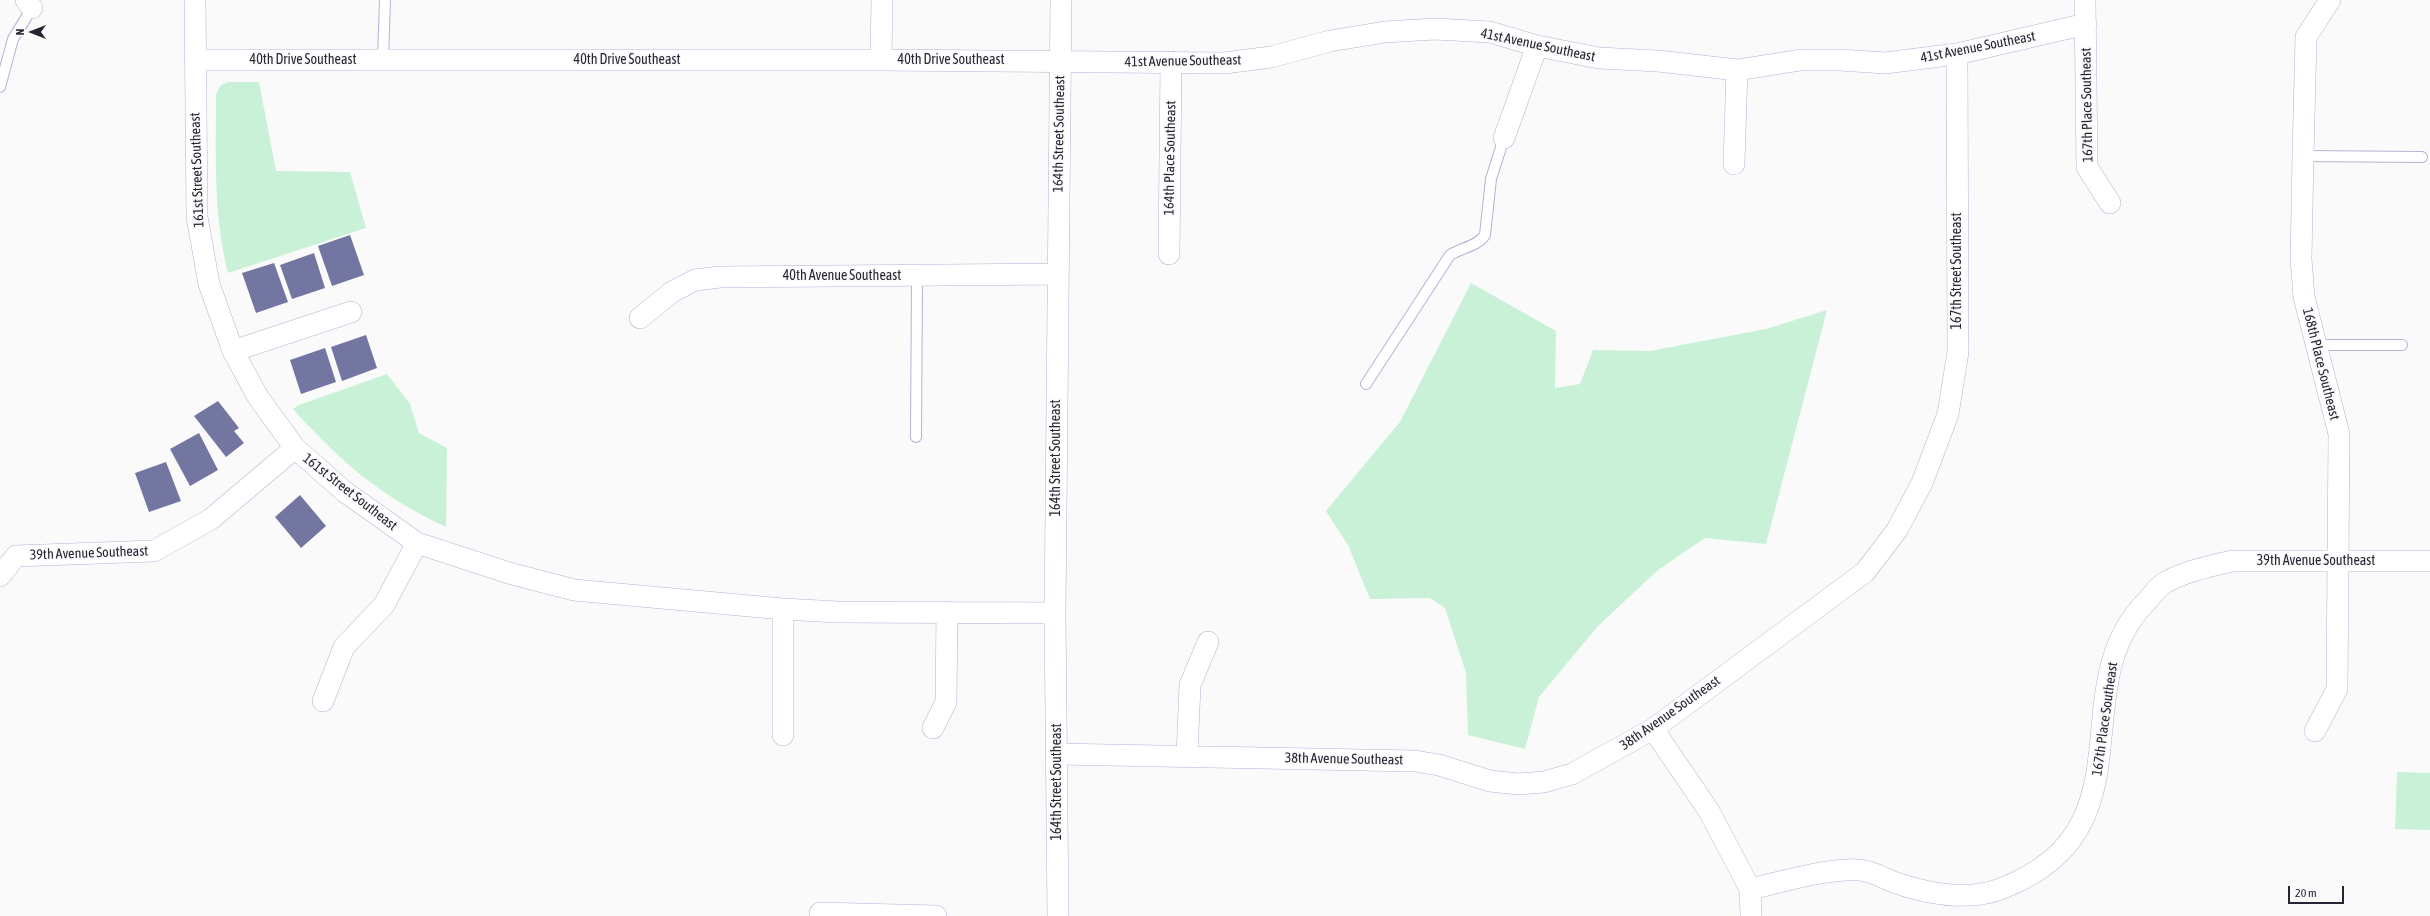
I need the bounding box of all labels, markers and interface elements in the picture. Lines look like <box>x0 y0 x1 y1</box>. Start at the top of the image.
north arrow <box>12 12 52 52</box>
street label: 41st Avenue Southeast <box>1479 25 1597 65</box>
street label: 41st Avenue Southeast <box>1919 28 2037 66</box>
text: N <box>14 29 26 35</box>
street label: 167th Place Southeast <box>2078 47 2096 163</box>
street label: 40th Drive Southeast <box>250 52 356 68</box>
street label: 40th Drive Southeast <box>574 52 680 68</box>
street label: 40th Drive Southeast <box>898 52 1004 68</box>
street label: 41st Avenue Southeast <box>1125 52 1241 70</box>
street label: 164th Street Southeast <box>1050 75 1068 193</box>
street label: 164th Place Southeast <box>1161 100 1179 216</box>
street label: 161st Street Southeast <box>187 112 207 228</box>
street label: 167th Street Southeast <box>1949 213 1965 329</box>
street label: 40th Avenue Southeast <box>783 268 901 284</box>
street label: 168th Place Southeast <box>2299 306 2343 422</box>
street label: 164th Street Southeast <box>1048 400 1064 516</box>
street label: 161st Street Southeast <box>299 450 401 534</box>
street label: 39th Avenue Southeast <box>30 543 148 563</box>
street label: 39th Avenue Southeast <box>2257 553 2375 569</box>
street label: 167th Place Southeast <box>2089 661 2121 777</box>
street label: 38th Avenue Southeast <box>1617 672 1723 754</box>
street label: 164th Street Southeast <box>1049 724 1065 840</box>
street label: 38th Avenue Southeast <box>1285 750 1403 768</box>
scale bar <box>2290 878 2346 904</box>
text: 20 m <box>2295 886 2317 900</box>

